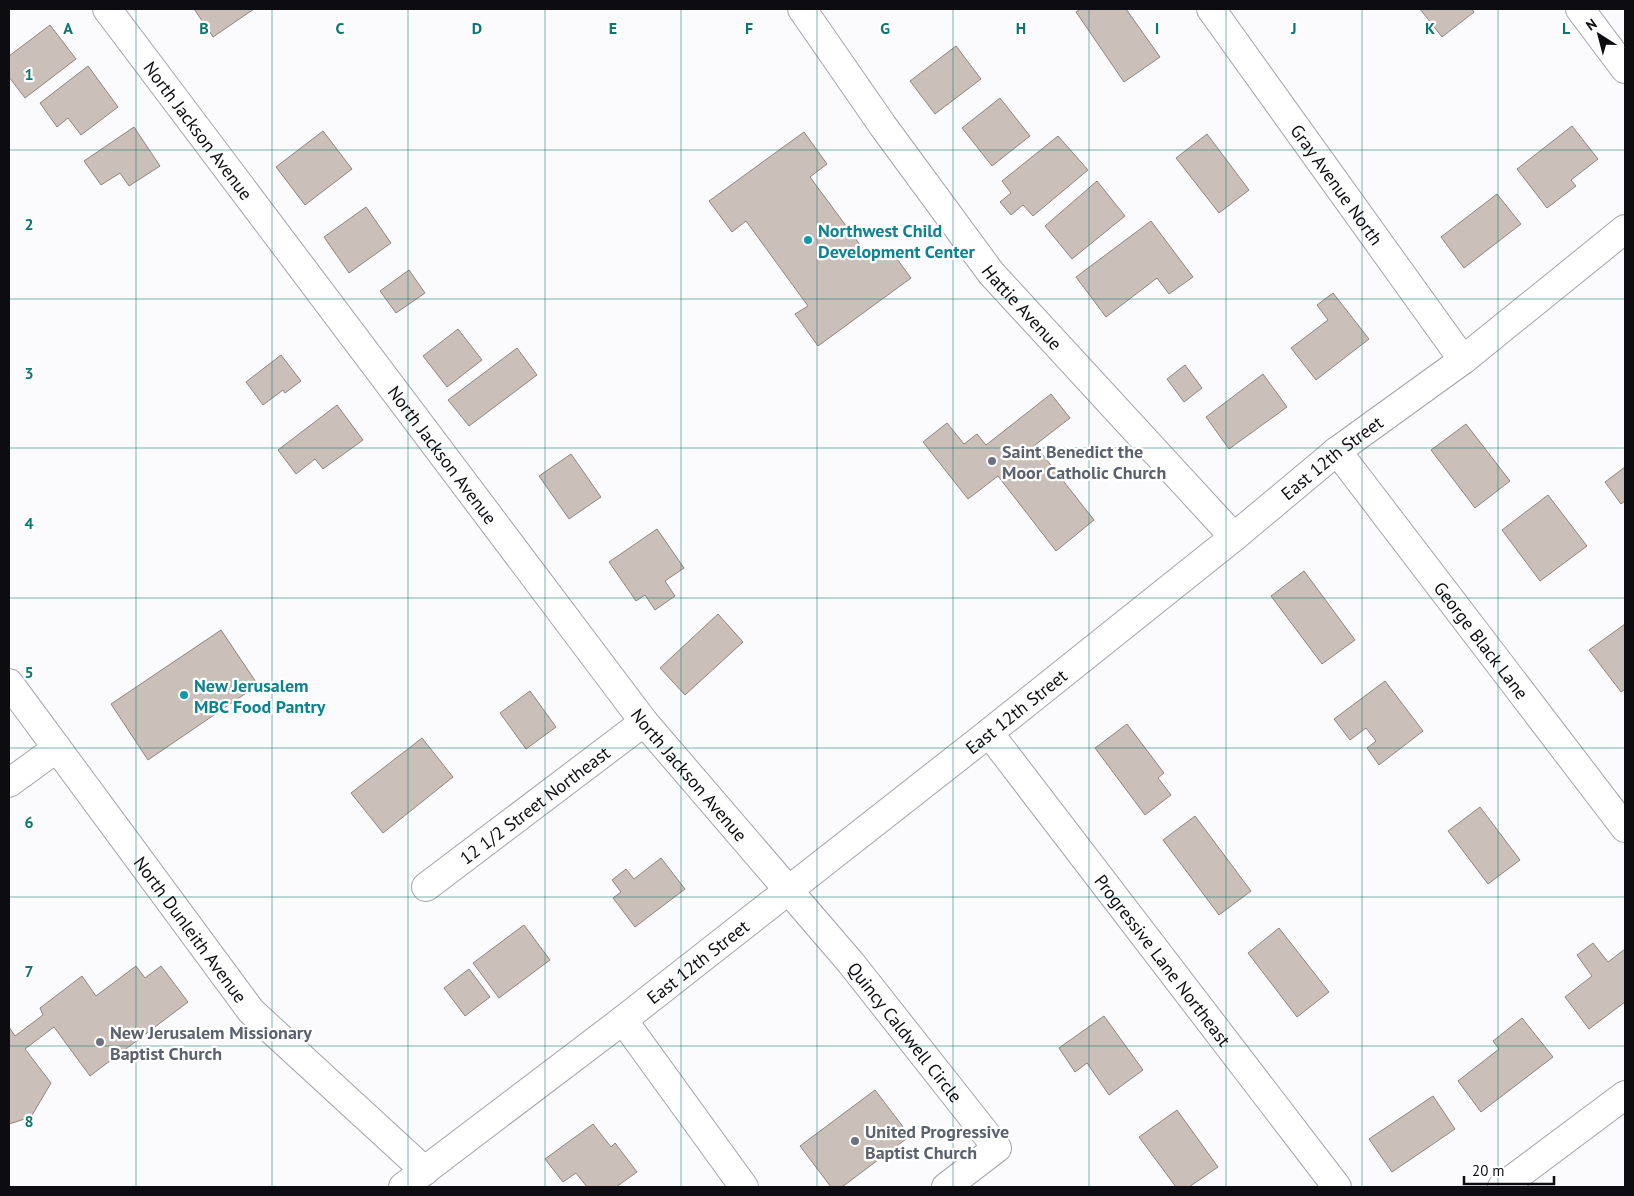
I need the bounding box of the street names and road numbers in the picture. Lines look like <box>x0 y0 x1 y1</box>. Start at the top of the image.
street label: North Jackson Avenue <box>139 56 258 204</box>
street label: Gray Avenue North <box>1286 119 1388 249</box>
street label: Hattie Avenue <box>977 260 1067 354</box>
street label: North Jackson Avenue <box>383 381 502 529</box>
street label: East 12th Street <box>1276 410 1387 505</box>
street label: George Black Lane <box>1429 577 1534 704</box>
street label: East 12th Street <box>961 664 1071 759</box>
street label: North Jackson Avenue <box>626 704 753 846</box>
street label: 12 1/2 Street Northeast <box>455 741 614 869</box>
street label: North Dunleith Avenue <box>129 851 252 1007</box>
street label: Progressive Lane Northeast <box>1090 869 1236 1051</box>
street label: East 12th Street <box>642 914 753 1009</box>
street label: Quincy Caldwell Circle <box>843 957 968 1107</box>

